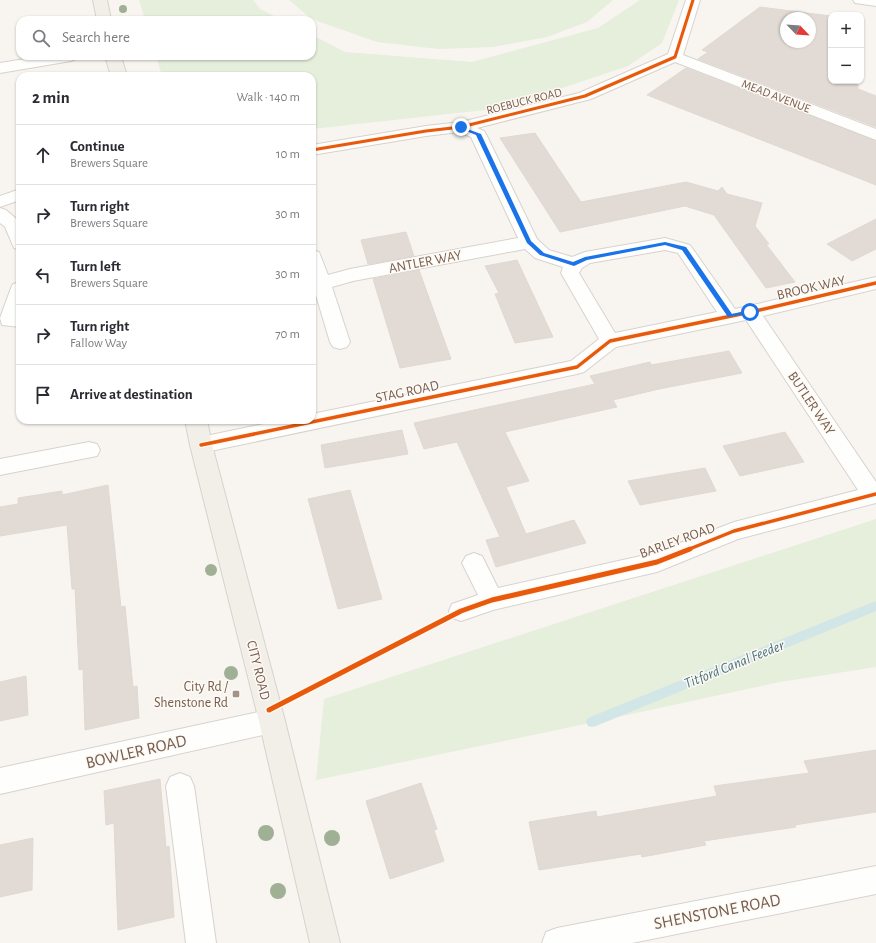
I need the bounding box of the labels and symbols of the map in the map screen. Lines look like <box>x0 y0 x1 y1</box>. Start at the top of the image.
north arrow <box>780 12 816 48</box>
street label: MEAD AVENUE <box>740 77 812 115</box>
street label: ROEBUCK ROAD <box>485 86 563 116</box>
route end <box>452 118 470 136</box>
street label: ANTLER WAY <box>388 248 463 276</box>
street label: BROOK WAY <box>776 273 847 303</box>
route start <box>741 303 759 321</box>
street label: BUTLER WAY <box>785 369 838 438</box>
street label: STAG ROAD <box>374 378 440 406</box>
street label: BARLEY ROAD <box>638 521 717 561</box>
water label: Titford Canal Feeder <box>682 637 787 691</box>
street label: CITY ROAD <box>244 639 272 701</box>
place label: City Rd / Shenstone Rd <box>154 680 229 710</box>
marker: City Rd / Shenstone Rd <box>231 689 241 699</box>
street label: BOWLER ROAD <box>84 732 188 771</box>
street label: SHENSTONE ROAD <box>652 891 782 932</box>

